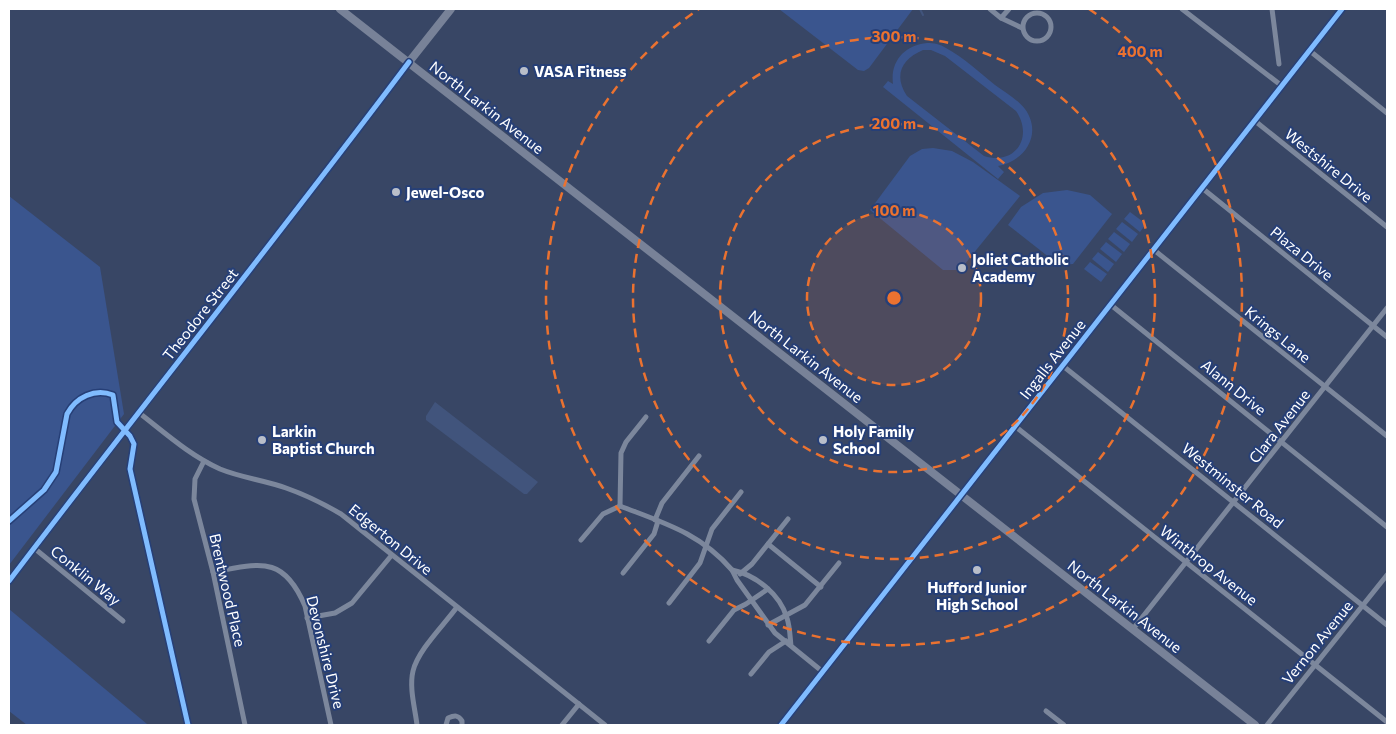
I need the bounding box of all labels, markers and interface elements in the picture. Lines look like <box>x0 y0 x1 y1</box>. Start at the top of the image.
text: 300 m <box>872 27 916 45</box>
text: 400 m <box>1117 42 1163 60</box>
street label: North Larkin Avenue <box>426 57 548 157</box>
place label: VASA Fitness <box>534 62 627 80</box>
marker: VASA Fitness <box>518 65 530 77</box>
text: 200 m <box>872 114 916 132</box>
street label: Westshire Drive <box>1282 124 1376 206</box>
place label: Jewel-Osco <box>406 183 484 201</box>
marker: Jewel-Osco <box>390 186 402 198</box>
text: 100 m <box>873 201 915 219</box>
street label: Plaza Drive <box>1267 222 1337 284</box>
place label: Joliet Catholic Academy <box>972 250 1069 285</box>
marker: Joliet Catholic Academy <box>956 262 968 274</box>
street label: Theodore Street <box>159 264 241 364</box>
centre of rings <box>885 289 903 307</box>
street label: Krings Lane <box>1242 302 1315 366</box>
street label: North Larkin Avenue <box>745 306 867 406</box>
street label: Ingalls Avenue <box>1015 316 1089 402</box>
street label: Alann Drive <box>1198 355 1270 419</box>
street label: Clara Avenue <box>1245 386 1313 466</box>
place label: Larkin Baptist Church <box>272 422 375 457</box>
place label: Holy Family School <box>833 422 915 457</box>
marker: Larkin Baptist Church <box>256 434 268 446</box>
marker: Holy Family School <box>817 434 829 446</box>
street label: Westminster Road <box>1179 439 1287 531</box>
street label: Edgerton Drive <box>346 500 436 578</box>
street label: Winthrop Avenue <box>1157 521 1261 609</box>
street label: Brentwood Place <box>206 532 250 648</box>
street label: Conklin Way <box>47 541 125 609</box>
street label: North Larkin Avenue <box>1064 556 1186 656</box>
marker: Hufford Junior High School <box>971 564 983 576</box>
place label: Hufford Junior High School <box>927 578 1027 613</box>
street label: Devonshire Drive <box>303 594 349 710</box>
street label: Vernon Avenue <box>1278 597 1356 687</box>

